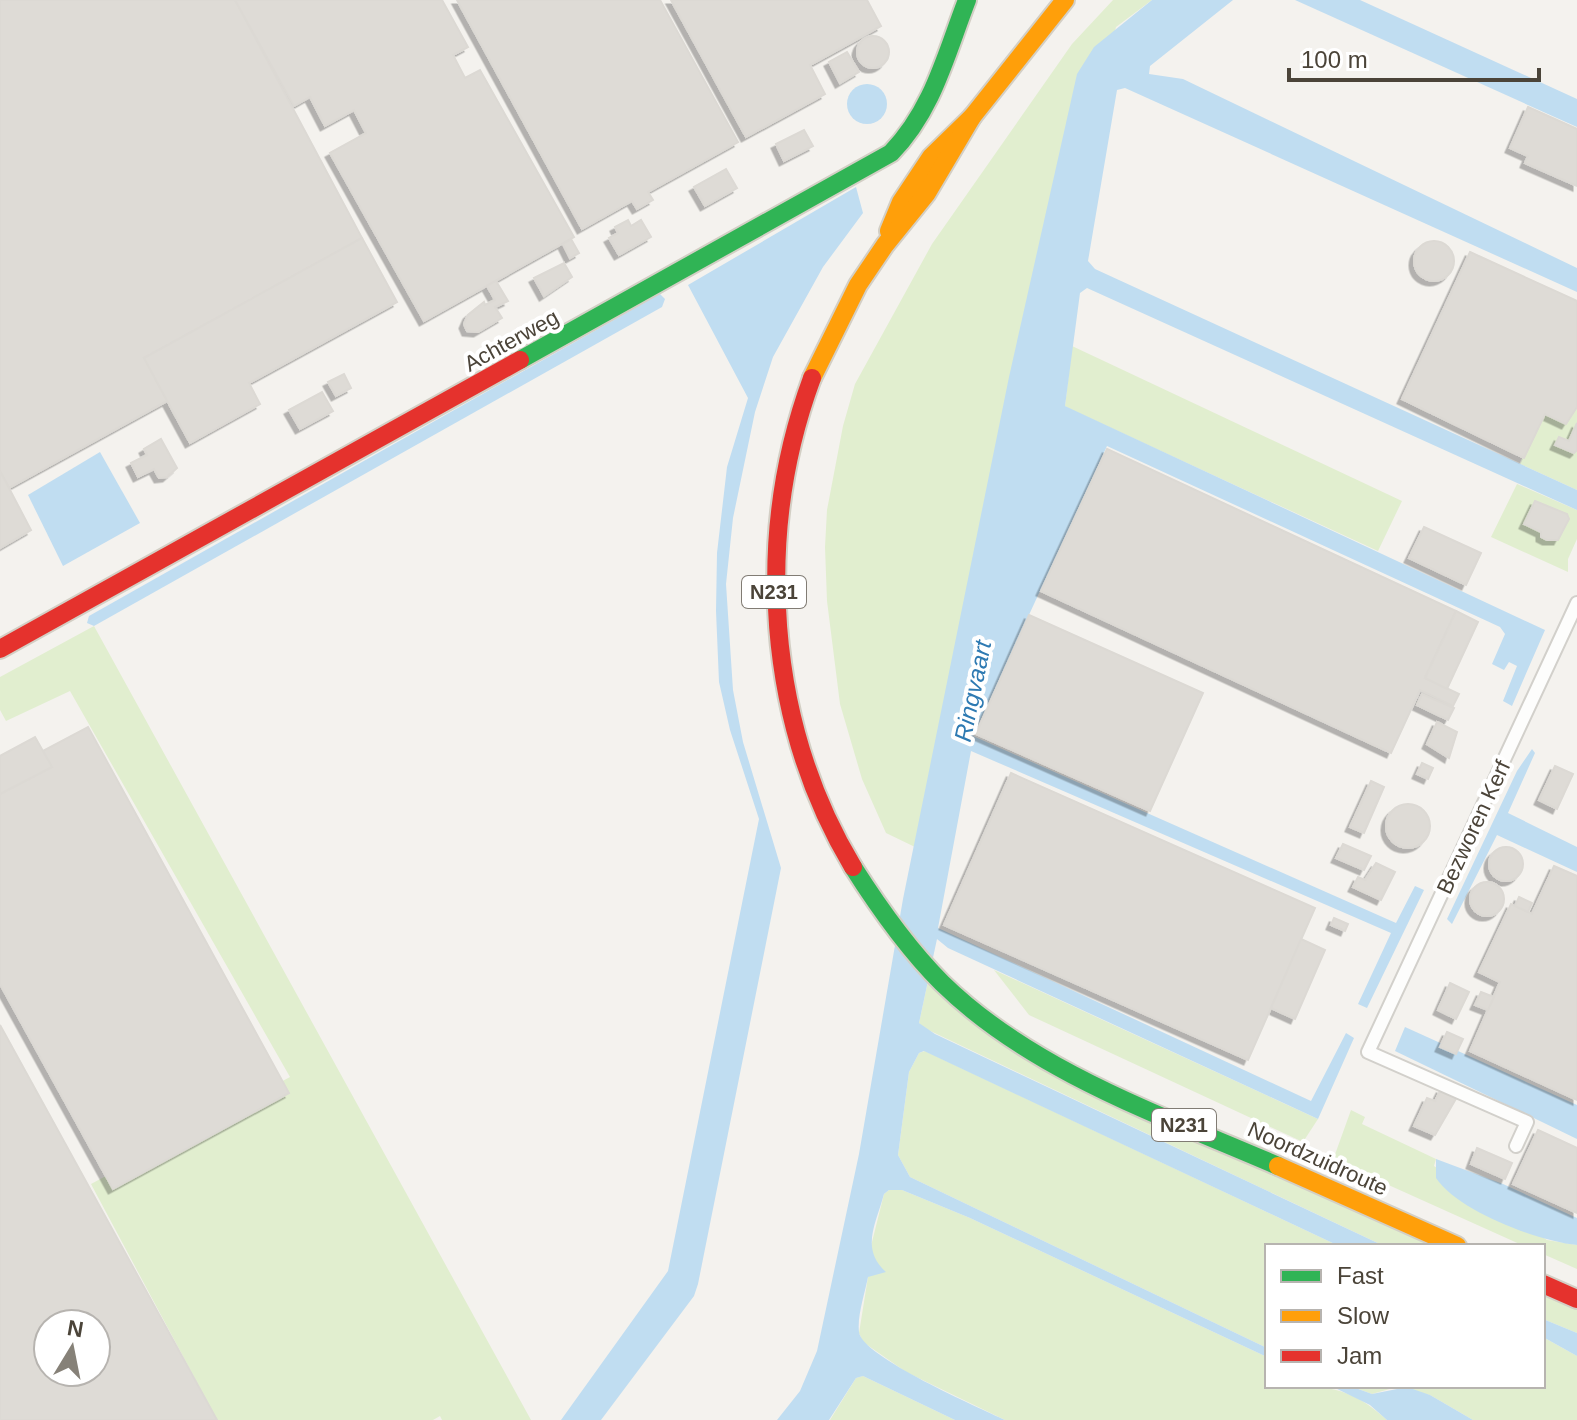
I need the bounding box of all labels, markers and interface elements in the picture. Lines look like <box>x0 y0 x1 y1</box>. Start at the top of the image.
scale bar <box>1289 32 1539 82</box>
text: 100 m <box>1301 46 1368 73</box>
street label: Achterweg <box>460 304 563 377</box>
road number: N231 <box>742 576 806 608</box>
water label: Ringvaart <box>949 637 997 744</box>
street label: Bezworen Kerf <box>1432 756 1516 898</box>
road number: N231 <box>1152 1109 1216 1141</box>
street label: Noordzuidroute <box>1244 1116 1392 1200</box>
legend <box>1265 1244 1545 1388</box>
text: Fast <box>1337 1262 1384 1289</box>
text: Slow <box>1337 1302 1390 1329</box>
north arrow <box>32 1308 112 1388</box>
text: N <box>65 1315 85 1342</box>
text: Jam <box>1337 1342 1382 1369</box>

